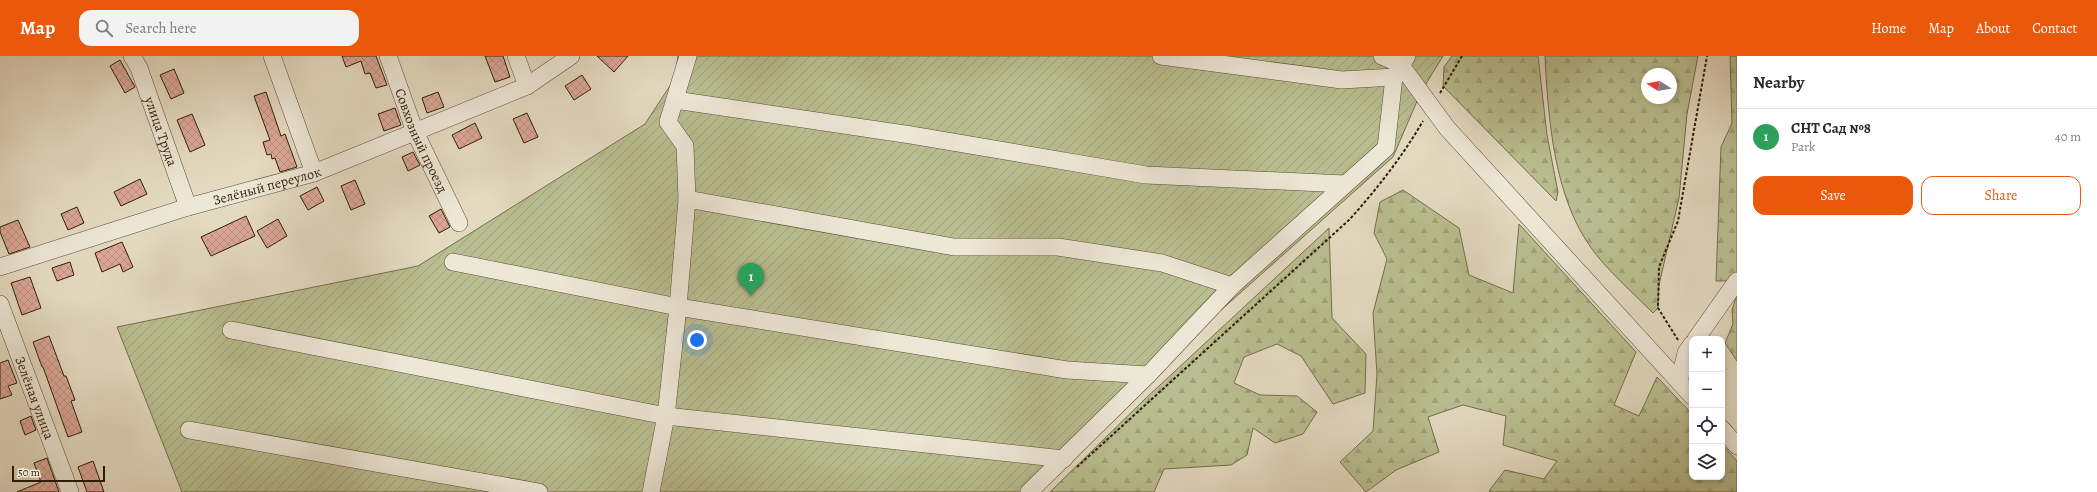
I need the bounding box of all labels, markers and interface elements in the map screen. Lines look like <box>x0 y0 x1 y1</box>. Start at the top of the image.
search box <box>79 10 359 46</box>
text: Map <box>20 15 55 41</box>
icon: search <box>93 17 115 39</box>
text: Search here <box>125 18 197 38</box>
text: Home <box>1871 19 1906 38</box>
text: Map <box>1928 19 1954 38</box>
text: About <box>1976 19 2010 38</box>
text: Contact <box>2032 19 2077 38</box>
north arrow <box>1641 68 1677 104</box>
text: Nearby <box>1753 71 1804 94</box>
street label: Совхозный проезд <box>391 86 453 196</box>
street label: улица Труда <box>140 93 183 169</box>
text: СНТ Сад №8 <box>1791 118 1871 138</box>
text: 1 <box>1764 128 1768 145</box>
text: 40 m <box>2055 128 2081 145</box>
text: Park <box>1791 138 1815 155</box>
street label: Зелёный переулок <box>211 162 324 209</box>
button: Save <box>1753 176 1913 215</box>
button: Share <box>1921 176 2081 215</box>
pin: 1 <box>738 263 764 296</box>
your location <box>687 330 707 350</box>
map controls <box>1689 336 1725 480</box>
button: + <box>1689 336 1725 372</box>
street label: Зелёная улица <box>11 354 59 442</box>
button: − <box>1689 372 1725 408</box>
button: locate <box>1689 408 1725 444</box>
button: layers <box>1689 444 1725 480</box>
scale bar <box>12 464 105 483</box>
text: 50 m <box>18 465 40 480</box>

